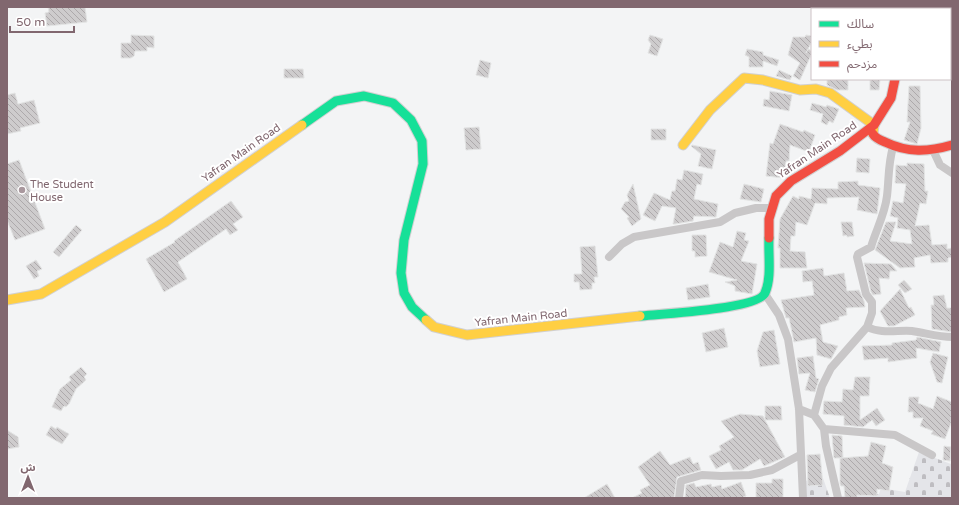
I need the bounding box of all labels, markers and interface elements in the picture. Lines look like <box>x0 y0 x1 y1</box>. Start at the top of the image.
scale bar <box>10 8 74 34</box>
legend <box>811 8 951 80</box>
text: 50 m <box>16 15 45 29</box>
text: سالك <box>847 17 874 31</box>
text: بطيء <box>847 37 873 54</box>
text: مزدحم <box>847 57 877 73</box>
street label: Yafran Main Road <box>775 119 859 181</box>
street label: Yafran Main Road <box>199 121 283 185</box>
place label: The Student House <box>30 178 94 204</box>
marker: The Student House <box>17 185 27 195</box>
street label: Yafran Main Road <box>474 307 568 329</box>
north arrow <box>8 457 48 497</box>
text: ش <box>20 461 36 474</box>

